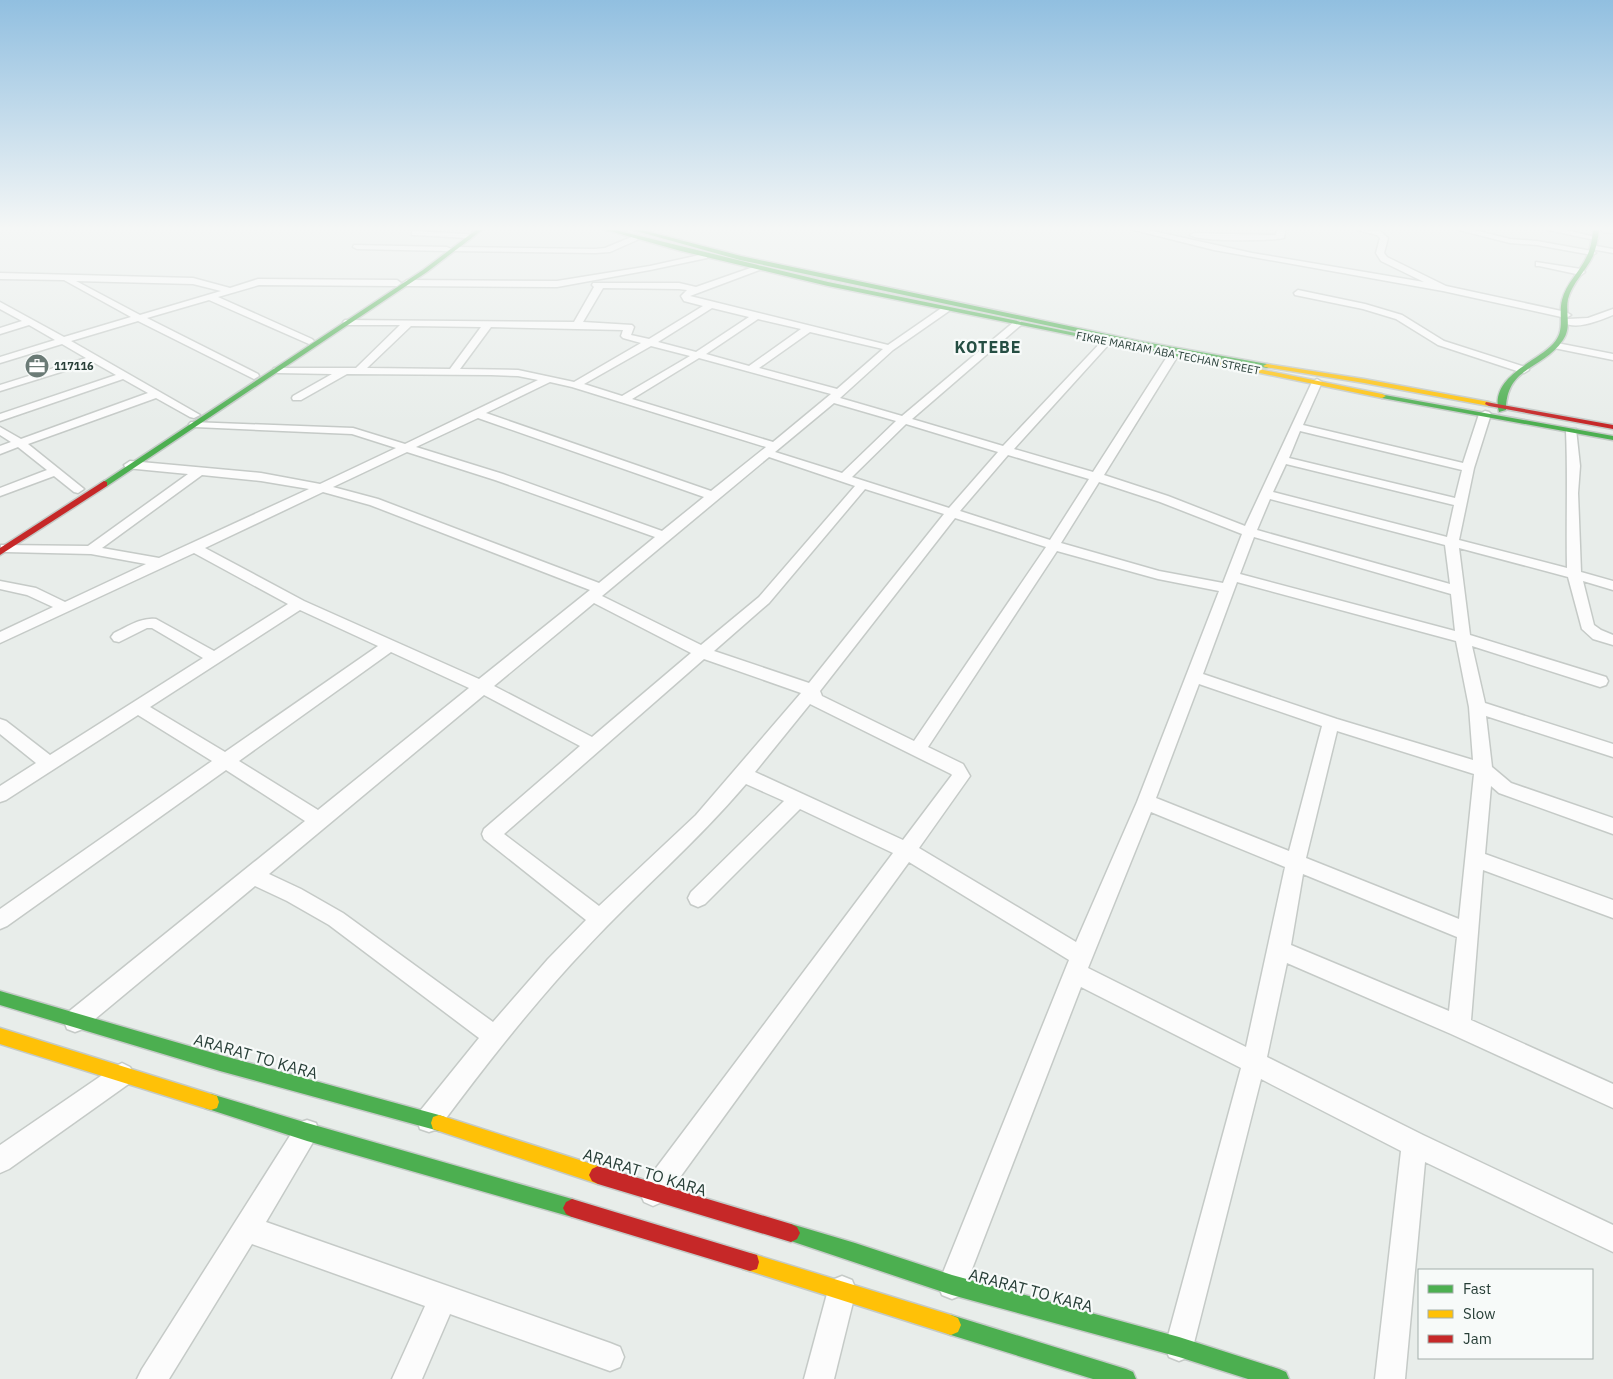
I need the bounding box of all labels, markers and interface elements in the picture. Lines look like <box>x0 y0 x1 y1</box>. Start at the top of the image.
street label: FIKRE MARIAM ABA TECHAN STREET <box>1075 328 1262 378</box>
district label: KOTEBE <box>955 337 1021 357</box>
office icon: 117116 <box>24 353 50 379</box>
place label: 117116 <box>54 359 94 373</box>
street label: ARARAT TO KARA <box>192 1029 320 1083</box>
street label: ARARAT TO KARA <box>581 1144 709 1200</box>
street label: ARARAT TO KARA <box>967 1264 1095 1316</box>
legend <box>1418 1269 1593 1359</box>
text: Fast <box>1463 1279 1491 1298</box>
text: Slow <box>1463 1304 1496 1323</box>
text: Jam <box>1463 1329 1492 1348</box>

